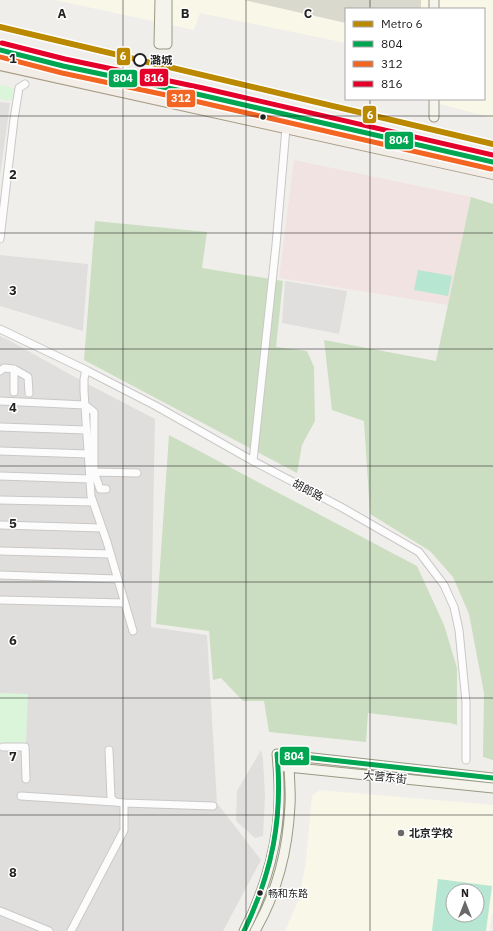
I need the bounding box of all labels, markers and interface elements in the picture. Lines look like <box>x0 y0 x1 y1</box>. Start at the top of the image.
text: A <box>58 5 67 22</box>
text: B <box>181 5 190 22</box>
text: C <box>304 5 313 22</box>
legend <box>345 8 485 100</box>
text: Metro 6 <box>381 16 423 31</box>
text: 804 <box>381 36 403 51</box>
line badge: 6 <box>116 47 131 66</box>
text: 6 <box>120 49 127 63</box>
text: 1 <box>9 50 17 67</box>
marker: 潞城 <box>133 53 147 67</box>
place label: 潞城 <box>150 53 173 67</box>
text: 312 <box>381 56 403 71</box>
line badge: 816 <box>139 68 169 87</box>
line badge: 804 <box>108 69 138 88</box>
text: 804 <box>113 71 133 85</box>
text: 816 <box>144 71 164 85</box>
text: 816 <box>381 76 403 91</box>
line badge: 312 <box>166 89 196 108</box>
text: 312 <box>171 91 191 105</box>
line badge: 6 <box>362 105 377 124</box>
text: 6 <box>367 108 374 122</box>
unlabelled marker <box>258 112 268 122</box>
line badge: 804 <box>384 131 414 150</box>
text: 804 <box>389 133 409 147</box>
text: 2 <box>9 166 17 183</box>
text: 3 <box>9 282 17 299</box>
text: 4 <box>9 399 17 416</box>
street label: 胡郎路 <box>290 476 326 504</box>
text: 5 <box>9 515 17 532</box>
text: 6 <box>9 632 17 649</box>
line badge: 804 <box>279 746 310 766</box>
text: 7 <box>9 748 17 765</box>
text: 804 <box>284 749 304 763</box>
street label: 大营东街 <box>362 768 408 786</box>
place label: 北京学校 <box>409 826 453 840</box>
marker: 北京学校 <box>396 828 406 838</box>
text: 8 <box>9 864 17 881</box>
north arrow <box>445 883 485 923</box>
text: N <box>461 886 469 900</box>
place label: 畅和东路 <box>268 887 308 900</box>
marker: 畅和东路 <box>255 888 265 898</box>

